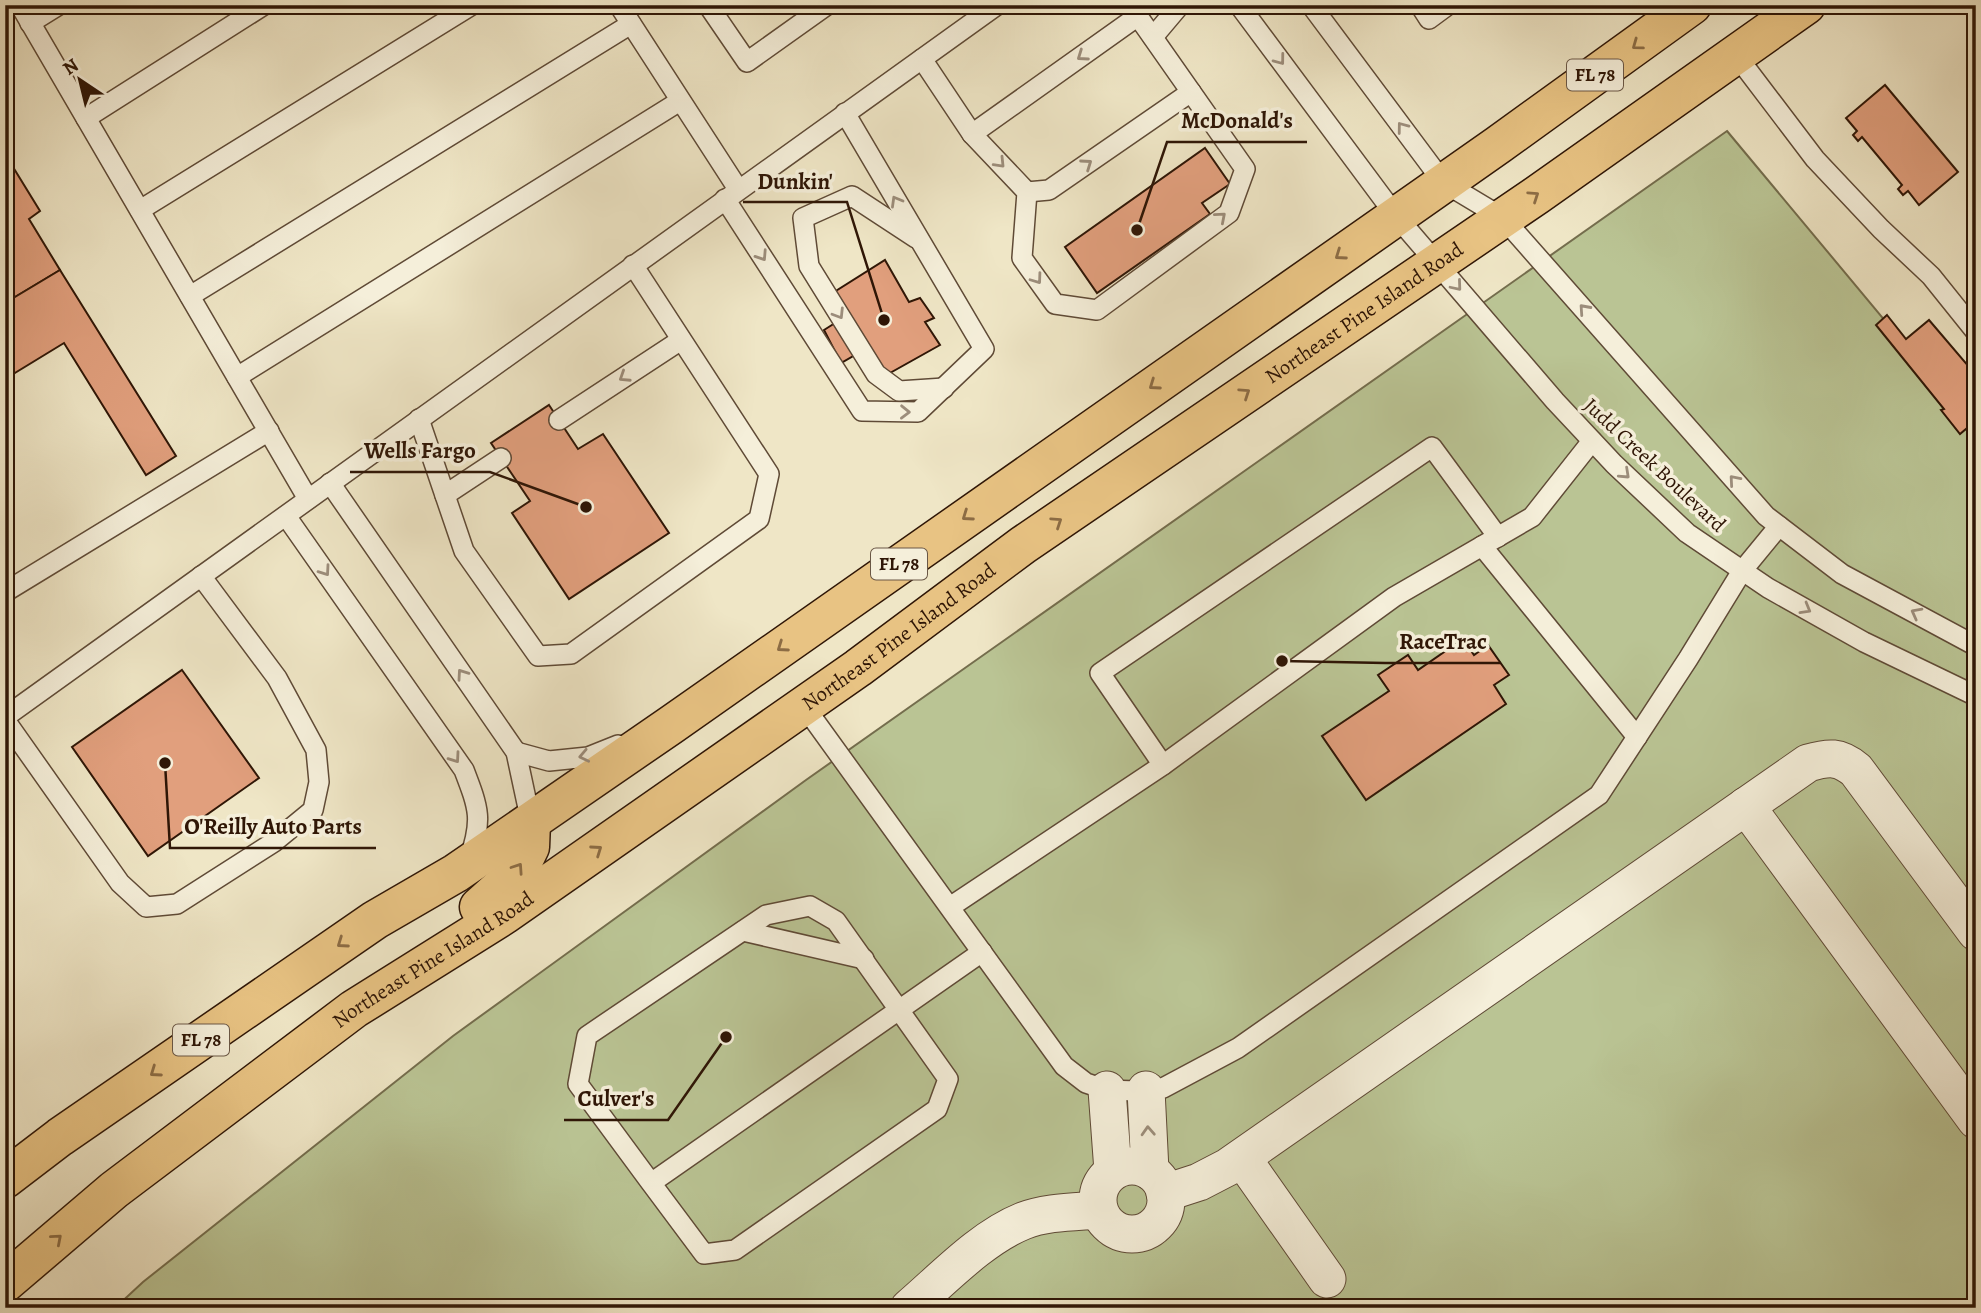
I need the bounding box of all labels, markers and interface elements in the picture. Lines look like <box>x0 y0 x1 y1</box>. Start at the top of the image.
one-way arrow <box>1632 37 1645 49</box>
north arrow <box>46 46 116 116</box>
one-way arrow <box>1077 48 1090 60</box>
text: N <box>58 52 84 82</box>
one-way arrow <box>1271 52 1284 65</box>
road number: FL 78 <box>1567 60 1623 90</box>
callout: McDonald's <box>1167 98 1307 142</box>
text: McDonald's <box>1181 105 1293 136</box>
one-way arrow <box>1398 123 1411 135</box>
one-way arrow <box>991 155 1004 168</box>
callout: Dunkin' <box>743 158 847 202</box>
one-way arrow <box>1079 160 1092 172</box>
text: Dunkin' <box>757 166 833 197</box>
one-way arrow <box>1526 192 1539 205</box>
one-way arrow <box>892 195 905 208</box>
one-way arrow <box>1213 213 1226 226</box>
street label: Northeast Pine Island Road <box>1260 235 1469 390</box>
one-way arrow <box>1335 247 1348 259</box>
one-way arrow <box>753 249 766 262</box>
one-way arrow <box>1029 271 1042 284</box>
one-way arrow <box>1449 277 1461 290</box>
one-way arrow <box>1580 304 1592 317</box>
one-way arrow <box>830 307 843 320</box>
one-way arrow <box>619 369 632 381</box>
one-way arrow <box>1149 377 1162 389</box>
one-way arrow <box>1237 389 1250 402</box>
street label: Judd Creek Boulevard <box>1578 392 1733 539</box>
one-way arrow <box>900 404 911 419</box>
callout: Wells Fargo <box>350 428 490 472</box>
text: Wells Fargo <box>363 435 476 466</box>
one-way arrow <box>1617 465 1630 478</box>
one-way arrow <box>1730 475 1742 488</box>
one-way arrow <box>962 507 975 520</box>
one-way arrow <box>1049 518 1062 530</box>
road number: FL 78 <box>871 548 927 580</box>
street label: Northeast Pine Island Road <box>796 556 1002 717</box>
one-way arrow <box>317 564 330 577</box>
one-way arrow <box>1799 601 1811 614</box>
one-way arrow <box>1911 608 1923 622</box>
callout: RaceTrac <box>1385 619 1501 663</box>
text: RaceTrac <box>1399 626 1487 657</box>
one-way arrow <box>777 639 790 651</box>
one-way arrow <box>458 669 470 682</box>
one-way arrow <box>579 748 591 763</box>
one-way arrow <box>447 750 459 763</box>
callout: O'Reilly Auto Parts <box>170 804 376 848</box>
text: O'Reilly Auto Parts <box>184 811 362 842</box>
one-way arrow <box>589 846 602 858</box>
one-way arrow <box>510 863 522 876</box>
street label: Northeast Pine Island Road <box>327 884 540 1035</box>
one-way arrow <box>337 935 350 947</box>
road number: FL 78 <box>173 1024 229 1056</box>
one-way arrow <box>149 1064 162 1077</box>
callout: Culver's <box>564 1076 668 1120</box>
text: Culver's <box>578 1083 654 1114</box>
one-way arrow <box>1140 1125 1155 1136</box>
one-way arrow <box>49 1235 62 1247</box>

